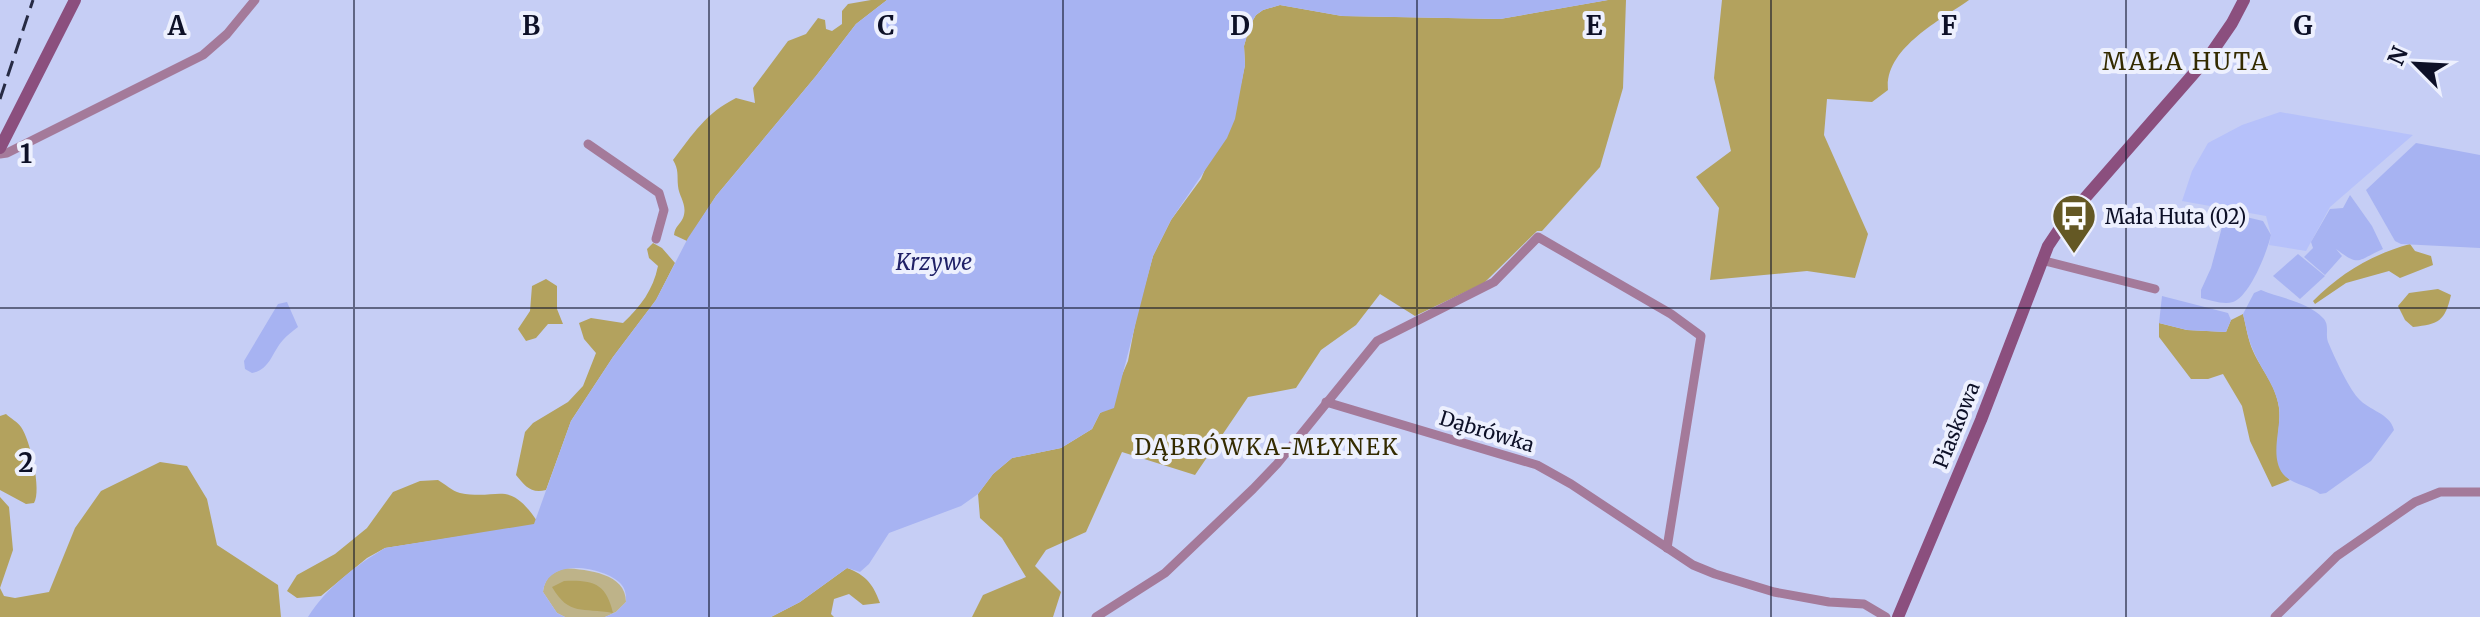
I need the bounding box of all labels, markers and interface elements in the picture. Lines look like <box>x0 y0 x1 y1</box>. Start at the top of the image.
text: A <box>167 9 187 42</box>
text: B <box>522 9 540 42</box>
text: C <box>877 9 895 42</box>
text: D <box>1230 9 1250 42</box>
text: E <box>1586 9 1603 42</box>
text: F <box>1941 9 1957 42</box>
text: G <box>2294 9 2313 42</box>
north arrow <box>2376 24 2456 104</box>
text: N <box>2381 42 2414 70</box>
district label: MAŁA HUTA <box>2102 46 2270 77</box>
text: 1 <box>20 137 32 170</box>
bus stop icon: Mała Huta (02) <box>2050 192 2098 255</box>
place label: Mała Huta (02) <box>2105 204 2246 229</box>
water label: Krzywe <box>895 248 972 276</box>
street label: Piaskowa <box>1927 378 1985 472</box>
street label: Dąbrówka <box>1437 405 1538 457</box>
district label: DĄBRÓWKA-MŁYNEK <box>1135 432 1400 461</box>
text: 2 <box>18 446 34 479</box>

